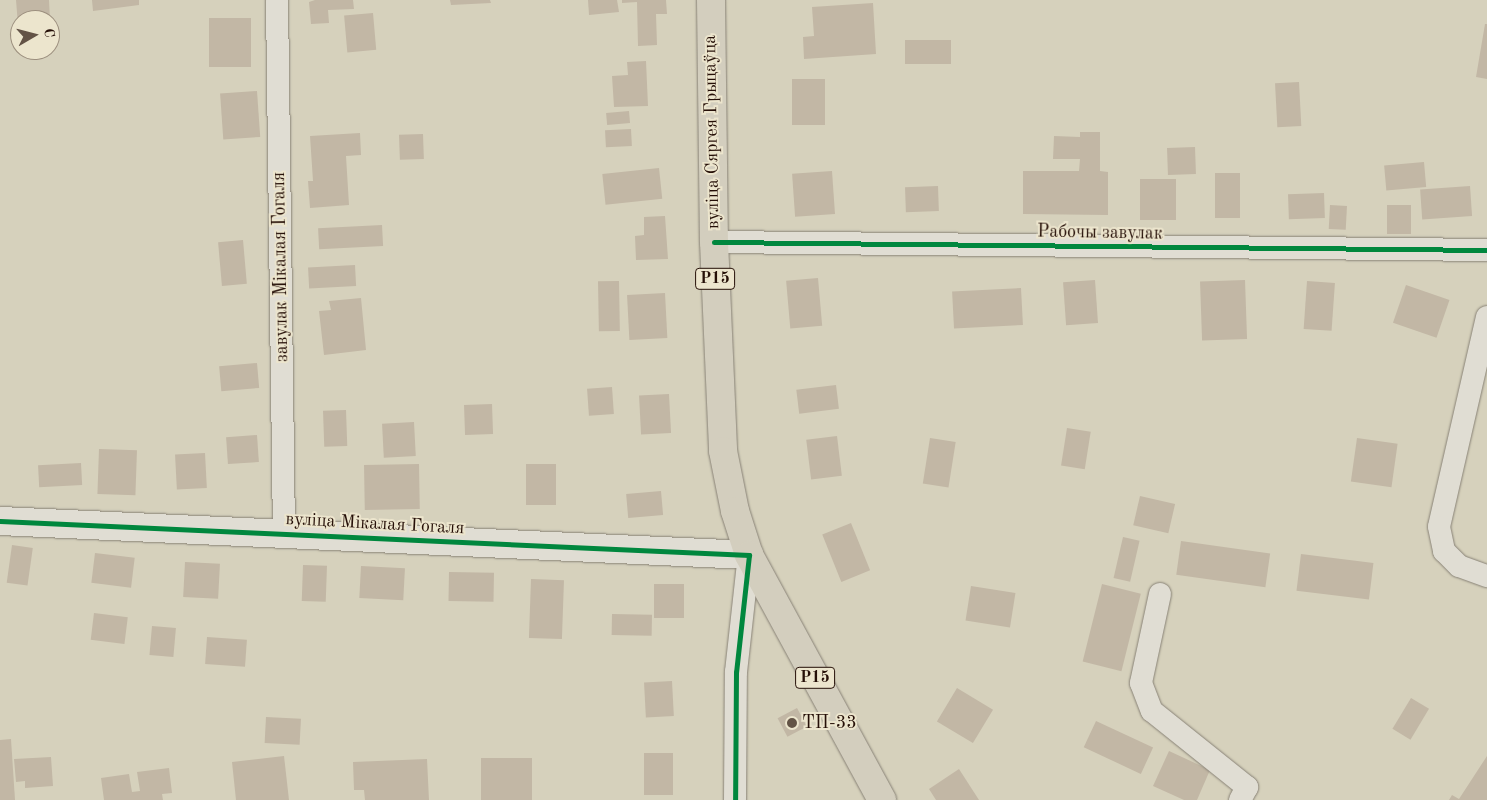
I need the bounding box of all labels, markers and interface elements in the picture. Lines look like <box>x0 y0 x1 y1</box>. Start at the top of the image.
north arrow <box>10 10 60 60</box>
text: С <box>41 27 56 39</box>
street label: вуліца Сяргея Грыцаўца <box>700 35 724 229</box>
street label: завулак Мікалая Гогаля <box>269 172 293 362</box>
street label: Рабочы завулак <box>1037 221 1163 245</box>
road number: Р15 <box>695 266 735 292</box>
street label: вуліца Мікалая Гогаля <box>285 509 465 539</box>
road number: Р15 <box>795 664 835 691</box>
place label: ТП-33 <box>802 712 857 734</box>
marker: ТП-33 <box>786 717 798 729</box>

